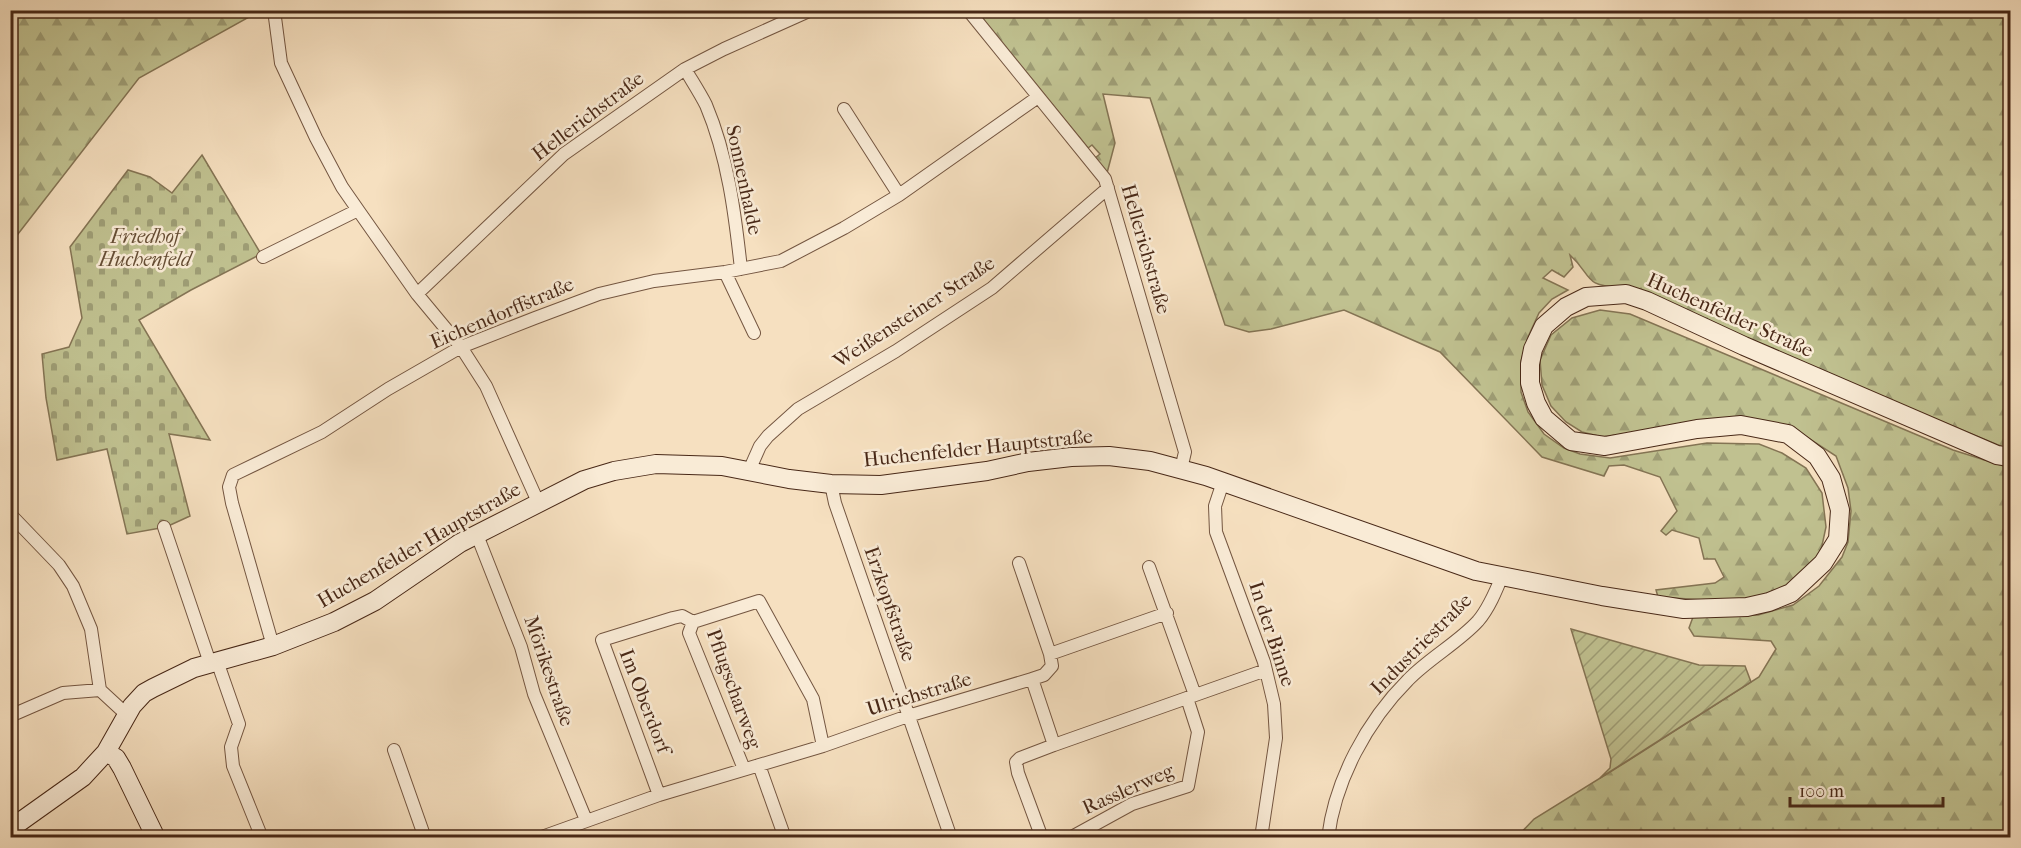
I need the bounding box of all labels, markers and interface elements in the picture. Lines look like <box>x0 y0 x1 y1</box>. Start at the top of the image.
street label: Hellerichstraße <box>528 67 648 165</box>
street label: Sonnenhalde <box>721 123 767 237</box>
street label: Hellerichstraße <box>1117 182 1175 316</box>
park label: Friedhof Huchenfeld <box>98 225 194 271</box>
street label: Weißensteiner Straße <box>828 251 999 373</box>
street label: Huchenfelder Straße <box>1643 268 1817 362</box>
street label: Eichendorffstraße <box>427 272 577 354</box>
street label: Huchenfelder Hauptstraße <box>862 424 1094 471</box>
street label: Huchenfelder Hauptstraße <box>313 477 525 613</box>
street label: Erzkopfstraße <box>860 543 920 665</box>
street label: In der Binne <box>1244 579 1300 690</box>
street label: Industriestraße <box>1366 589 1476 699</box>
street label: Mörikestraße <box>519 613 579 729</box>
street label: Pflugscharweg <box>702 626 766 752</box>
street label: Im Oberdorf <box>615 646 677 760</box>
street label: Ulrichstraße <box>864 667 974 721</box>
street label: Rasslerweg <box>1079 758 1178 819</box>
scale bar <box>1790 770 1943 808</box>
text: 100 m <box>1799 781 1844 802</box>

